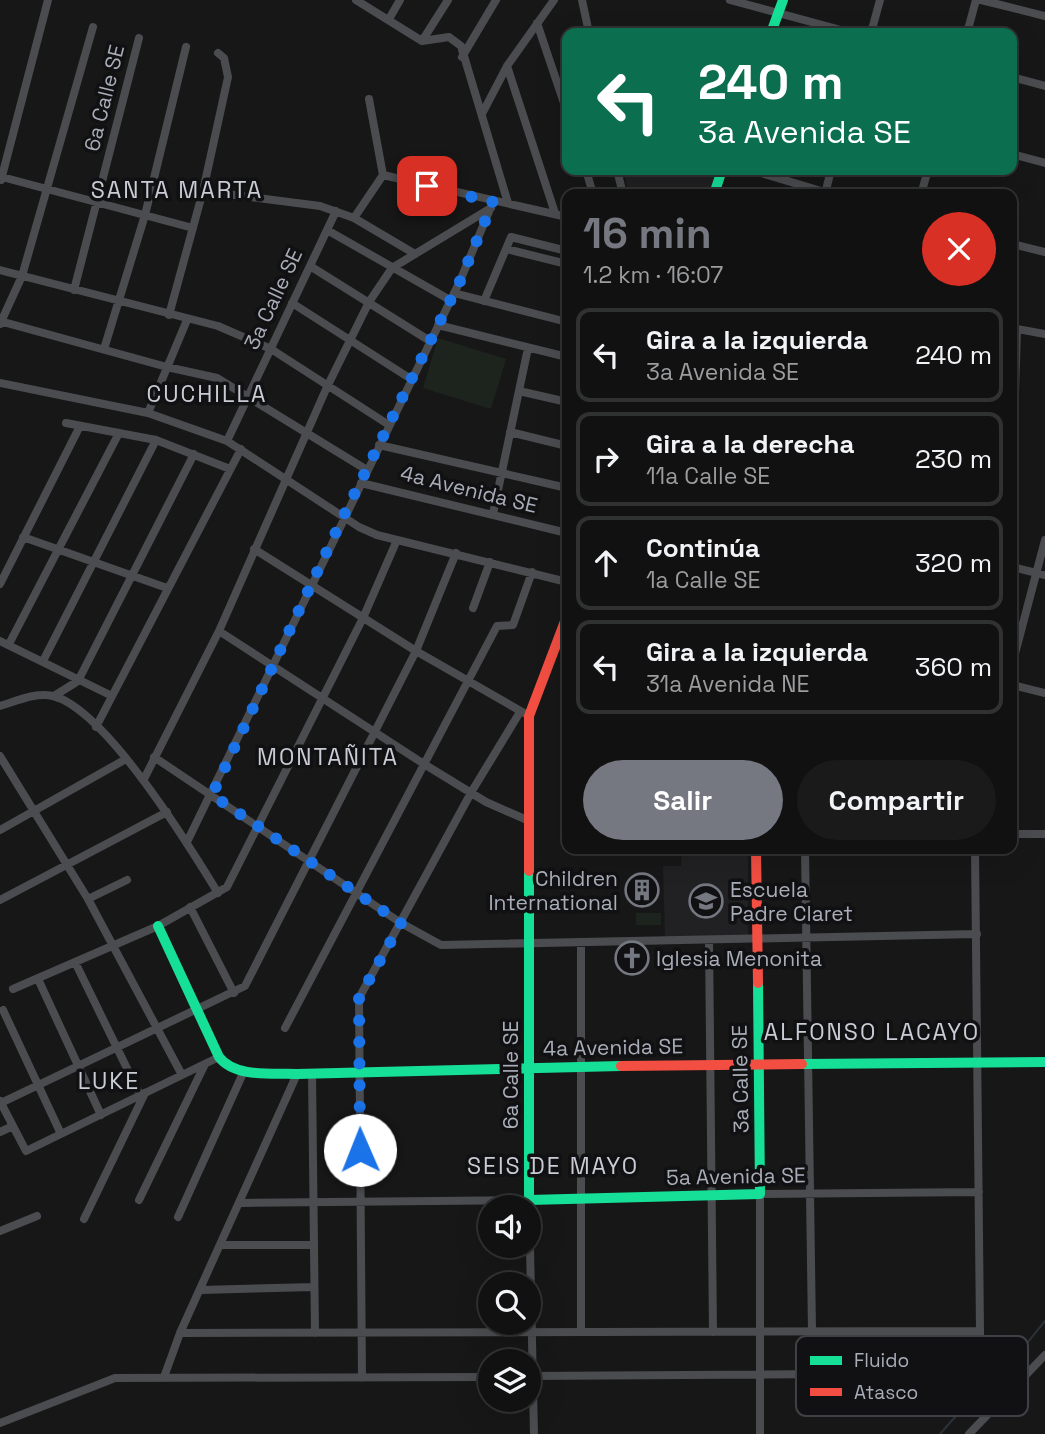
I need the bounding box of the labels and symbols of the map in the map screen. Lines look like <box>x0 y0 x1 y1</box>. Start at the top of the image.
street label: 6a Calle SE <box>78 42 130 154</box>
pin <box>397 156 457 216</box>
district label: SANTA MARTA <box>91 175 263 205</box>
street label: 3a Calle SE <box>238 244 308 354</box>
district label: CUCHILLA <box>146 379 268 409</box>
street label: 4a Avenida SE <box>398 459 540 519</box>
district label: MONTAÑITA <box>257 742 399 772</box>
place label: Children International <box>489 865 618 916</box>
building icon: Children International <box>623 871 661 909</box>
place label: Escuela Padre Claret <box>730 876 853 927</box>
school or university icon: Escuela Padre Claret <box>687 882 725 920</box>
church icon: Iglesia Menonita <box>613 939 651 977</box>
place label: Iglesia Menonita <box>656 945 822 972</box>
district label: ALFONSO LACAYO <box>764 1017 980 1047</box>
street label: 6a Calle SE <box>497 1021 524 1129</box>
street label: 3a Calle SE <box>726 1025 754 1133</box>
street label: 4a Avenida SE <box>543 1032 683 1062</box>
district label: LUKE <box>78 1066 140 1096</box>
position arrow <box>323 1113 397 1187</box>
district label: SEIS DE MAYO <box>467 1151 639 1181</box>
street label: 5a Avenida SE <box>666 1161 806 1191</box>
legend <box>796 1336 1028 1416</box>
text: Fluido <box>854 1348 909 1373</box>
text: Atasco <box>854 1380 918 1405</box>

